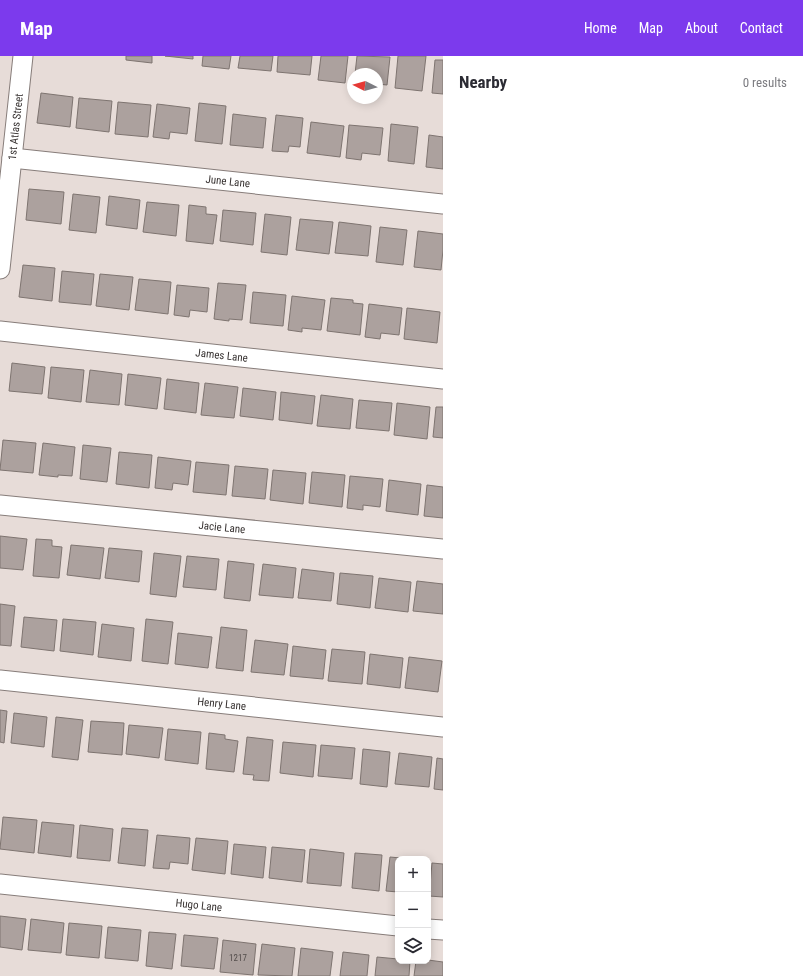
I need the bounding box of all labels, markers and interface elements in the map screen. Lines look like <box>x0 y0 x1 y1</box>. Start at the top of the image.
text: Map <box>20 17 53 40</box>
text: Home <box>584 20 617 36</box>
text: Map <box>639 20 663 36</box>
text: About <box>685 20 718 36</box>
text: Contact <box>740 20 783 36</box>
north arrow <box>347 68 383 104</box>
text: Nearby <box>459 72 507 92</box>
text: 0 results <box>743 75 787 90</box>
street label: 1st Atlas Street <box>6 93 26 161</box>
street label: June Lane <box>205 173 251 190</box>
street label: James Lane <box>195 346 249 365</box>
street label: Jacie Lane <box>198 519 246 536</box>
street label: Henry Lane <box>197 695 247 713</box>
map controls <box>395 856 431 964</box>
button: + <box>395 856 431 892</box>
button: − <box>395 892 431 928</box>
street label: Hugo Lane <box>175 897 223 914</box>
button: layers <box>395 928 431 964</box>
house number: 1217 <box>229 953 247 963</box>

